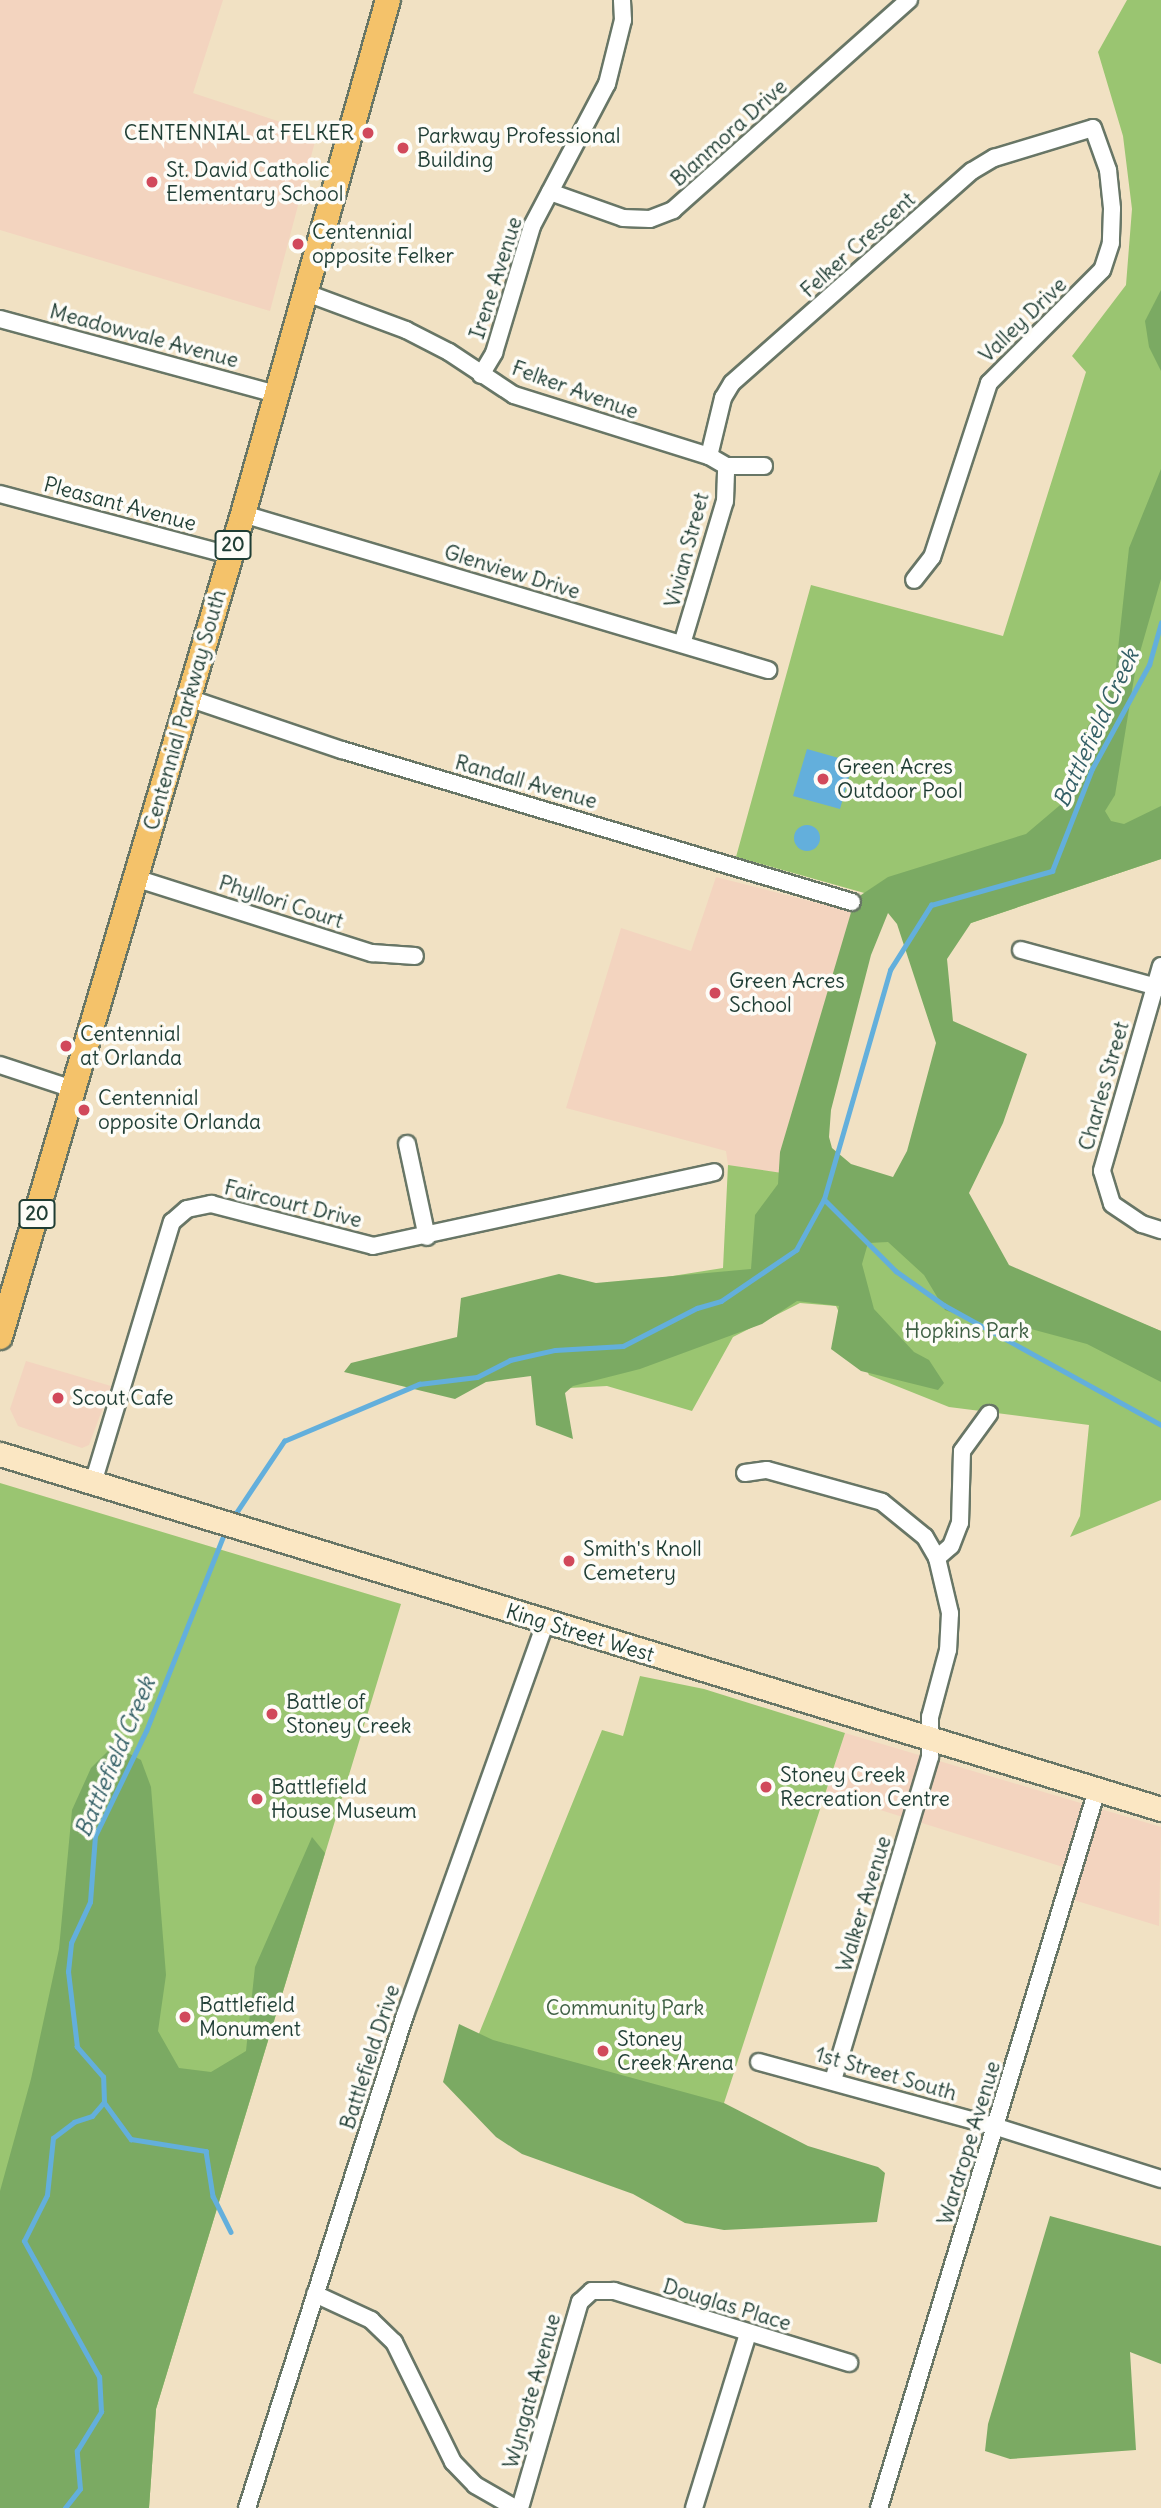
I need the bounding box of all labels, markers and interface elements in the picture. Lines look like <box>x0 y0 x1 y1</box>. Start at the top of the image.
street label: Blanmora Drive <box>666 74 792 192</box>
place label: CENTENNIAL at FELKER <box>124 120 354 146</box>
place label: Parkway Professional Building <box>417 123 621 173</box>
marker: CENTENNIAL at FELKER <box>360 125 376 141</box>
marker: Parkway Professional Building <box>395 140 411 156</box>
place label: St. David Catholic Elementary School <box>166 157 343 207</box>
marker: St. David Catholic Elementary School <box>144 174 160 190</box>
street label: Felker Crescent <box>796 187 920 303</box>
street label: Irene Avenue <box>464 214 528 342</box>
place label: Centennial opposite Felker <box>312 219 454 269</box>
marker: Centennial opposite Felker <box>290 236 306 252</box>
street label: Valley Drive <box>974 272 1072 368</box>
street label: Meadowvale Avenue <box>47 299 241 373</box>
street label: Felker Avenue <box>508 355 642 425</box>
street label: Pleasant Avenue <box>41 472 199 536</box>
street label: Vivian Street <box>660 490 714 610</box>
road number: 20 <box>214 530 252 560</box>
street label: Glenview Drive <box>441 539 583 605</box>
street label: Centennial Parkway South <box>139 587 231 833</box>
water label: Battlefield Creek <box>1047 645 1145 811</box>
street label: Randall Avenue <box>452 750 600 814</box>
place label: Green Acres Outdoor Pool <box>837 754 963 804</box>
marker: Green Acres Outdoor Pool <box>815 771 831 787</box>
street label: Phyllori Court <box>216 870 346 934</box>
place label: Green Acres School <box>729 968 845 1018</box>
marker: Green Acres School <box>707 985 723 1001</box>
street label: Charles Street <box>1074 1019 1134 1153</box>
place label: Centennial at Orlanda <box>80 1021 182 1071</box>
marker: Centennial at Orlanda <box>58 1038 74 1054</box>
place label: Centennial opposite Orlanda <box>98 1085 261 1135</box>
marker: Centennial opposite Orlanda <box>76 1102 92 1118</box>
street label: Faircourt Drive <box>222 1175 364 1233</box>
road number: 20 <box>18 1198 56 1230</box>
park label: Hopkins Park <box>905 1318 1029 1344</box>
place label: Scout Cafe <box>72 1385 174 1411</box>
marker: Scout Cafe <box>50 1390 66 1406</box>
place label: Smith's Knoll Cemetery <box>583 1536 702 1586</box>
marker: Smith's Knoll Cemetery <box>561 1553 577 1569</box>
street label: King Street West <box>503 1598 657 1668</box>
water label: Battlefield Creek <box>69 1673 161 1841</box>
place label: Battle of Stoney Creek <box>286 1689 412 1739</box>
marker: Battle of Stoney Creek <box>264 1706 280 1722</box>
place label: Stoney Creek Recreation Centre <box>780 1762 950 1812</box>
place label: Battlefield House Museum <box>271 1774 417 1824</box>
marker: Stoney Creek Recreation Centre <box>758 1779 774 1795</box>
marker: Battlefield House Museum <box>249 1791 265 1807</box>
street label: Walker Avenue <box>831 1833 897 1975</box>
street label: Battlefield Drive <box>335 1982 405 2132</box>
place label: Battlefield Monument <box>199 1992 301 2042</box>
park label: Community Park <box>546 1995 704 2021</box>
marker: Battlefield Monument <box>177 2009 193 2025</box>
place label: Stoney Creek Arena <box>617 2026 734 2076</box>
street label: 1st Street South <box>812 2042 960 2106</box>
marker: Stoney Creek Arena <box>595 2043 611 2059</box>
street label: Wardrope Avenue <box>932 2058 1006 2228</box>
street label: Douglas Place <box>660 2274 794 2336</box>
street label: Wyngate Avenue <box>498 2311 566 2471</box>

